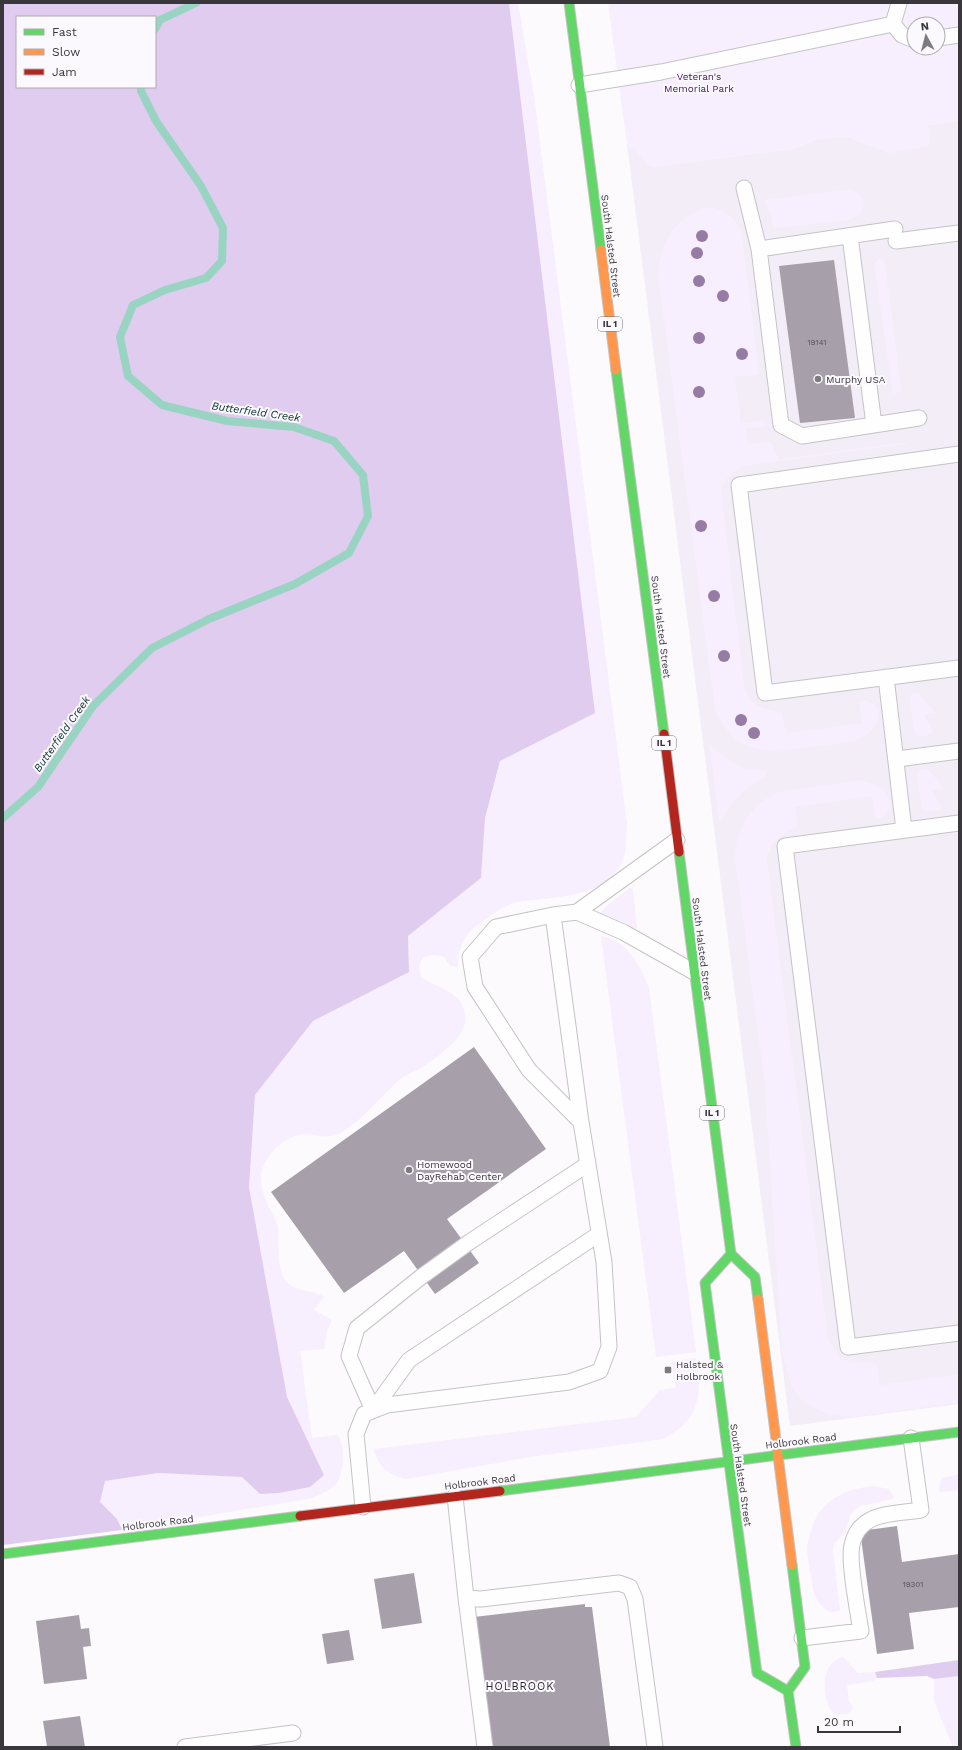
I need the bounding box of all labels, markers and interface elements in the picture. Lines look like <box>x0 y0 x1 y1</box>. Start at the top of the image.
legend <box>16 16 156 88</box>
north arrow <box>906 16 946 56</box>
text: N <box>920 20 930 34</box>
text: Fast <box>52 25 77 39</box>
text: Slow <box>52 45 80 59</box>
text: Jam <box>52 65 77 79</box>
park label: Veteran's Memorial Park <box>664 71 734 94</box>
street label: South Halsted Street <box>599 194 623 299</box>
road number: IL 1 <box>598 317 622 331</box>
house number: 19141 <box>807 338 827 347</box>
marker: Murphy USA <box>813 374 823 384</box>
place label: Murphy USA <box>826 374 886 385</box>
water label: Butterfield Creek <box>211 399 302 425</box>
street label: South Halsted Street <box>649 575 673 680</box>
water label: Butterfield Creek <box>31 693 94 774</box>
road number: IL 1 <box>652 736 676 750</box>
street label: South Halsted Street <box>690 897 714 1002</box>
road number: IL 1 <box>700 1106 724 1120</box>
place label: Homewood DayRehab Center <box>417 1159 501 1182</box>
marker: Homewood DayRehab Center <box>404 1165 414 1175</box>
place label: Halsted & Holbrook <box>676 1359 724 1382</box>
marker: Halsted & Holbrook <box>663 1365 673 1375</box>
street label: South Halsted Street <box>728 1423 754 1528</box>
street label: Holbrook Road <box>765 1431 837 1451</box>
street label: Holbrook Road <box>444 1472 516 1492</box>
street label: Holbrook Road <box>122 1513 194 1533</box>
house number: 19301 <box>903 1580 923 1589</box>
district label: HOLBROOK <box>486 1680 554 1693</box>
scale bar <box>818 1708 900 1734</box>
text: 20 m <box>824 1715 854 1729</box>

